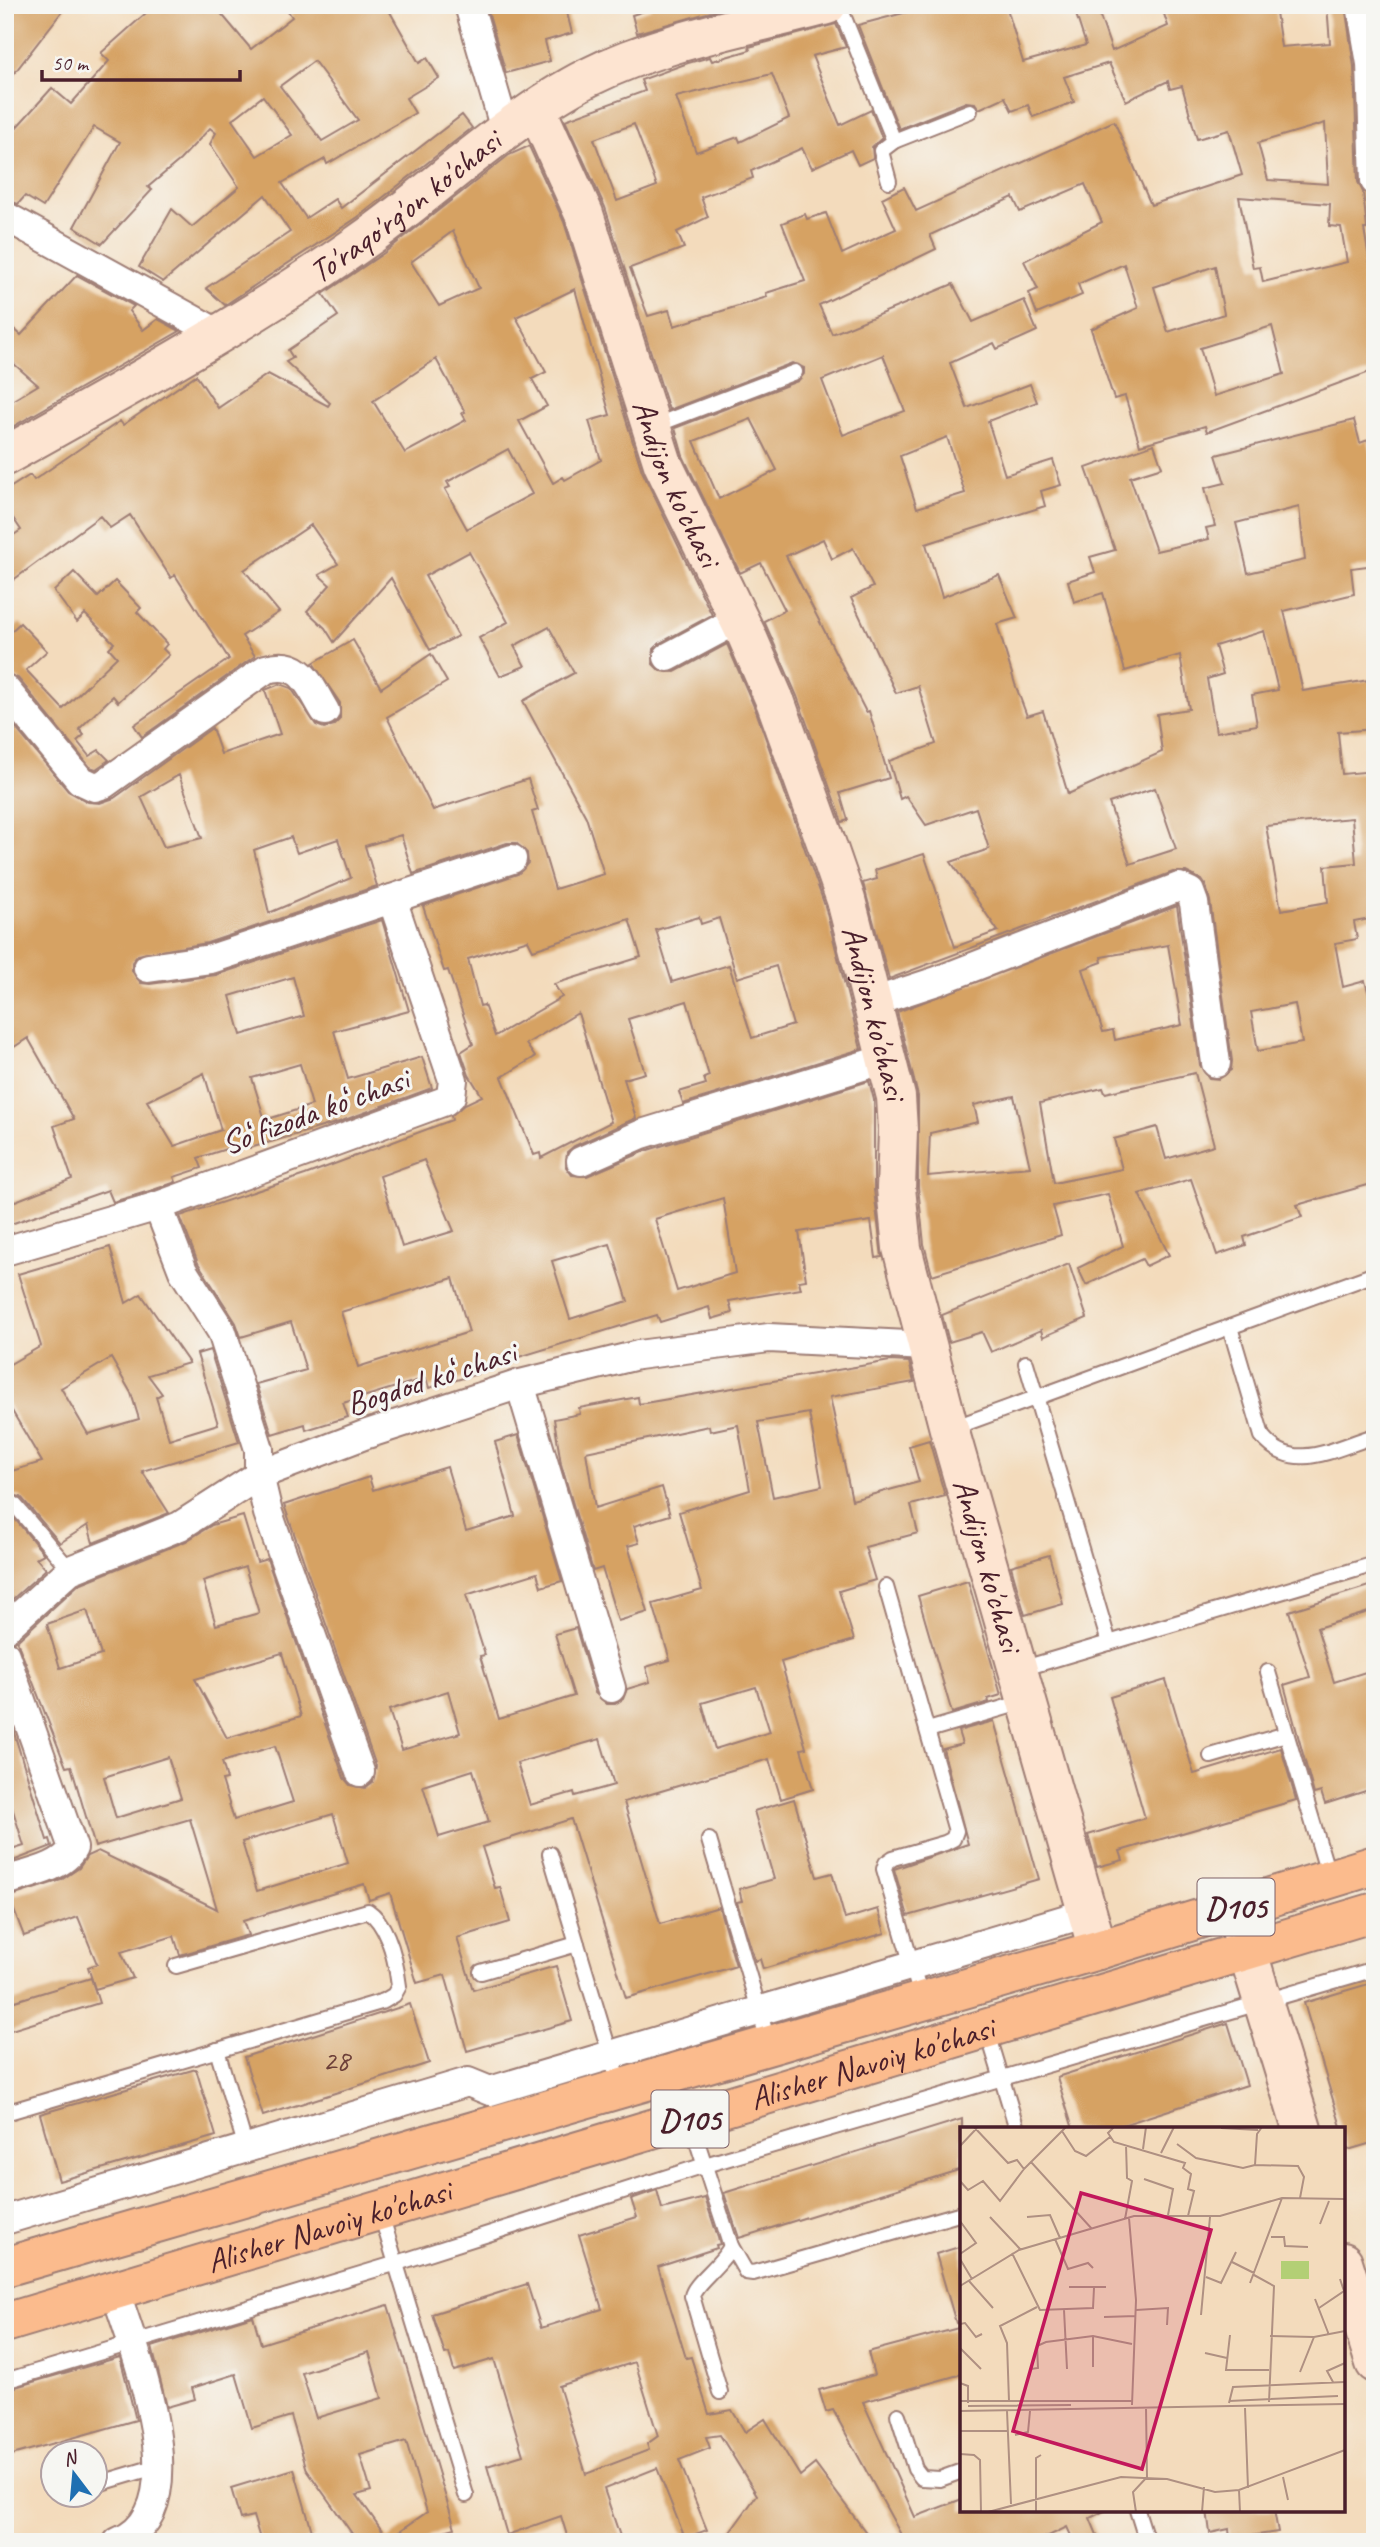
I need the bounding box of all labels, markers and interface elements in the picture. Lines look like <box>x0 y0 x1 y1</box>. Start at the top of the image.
scale bar <box>42 38 240 82</box>
text: 50 m <box>52 50 90 76</box>
street label: To'raqo'rg'on ko'chasi <box>301 118 512 293</box>
street label: Andijon ko'chasi <box>623 395 732 577</box>
street label: Andijon ko'chasi <box>832 921 918 1108</box>
street label: Soʻfizoda koʻchasi <box>216 1057 418 1164</box>
street label: Bogdod koʻchasi <box>341 1330 525 1425</box>
street label: Andijon ko'chasi <box>943 1474 1034 1660</box>
road number: D105 <box>1198 1879 1274 1936</box>
street label: Alisher Navoiy ko'chasi <box>745 2005 1003 2119</box>
house number: 28 <box>323 2041 352 2079</box>
road number: D105 <box>652 2090 728 2148</box>
inset map <box>960 2127 1345 2512</box>
street label: Alisher Navoiy ko'chasi <box>202 2168 459 2282</box>
north arrow <box>38 2438 108 2508</box>
text: N <box>61 2445 82 2472</box>

